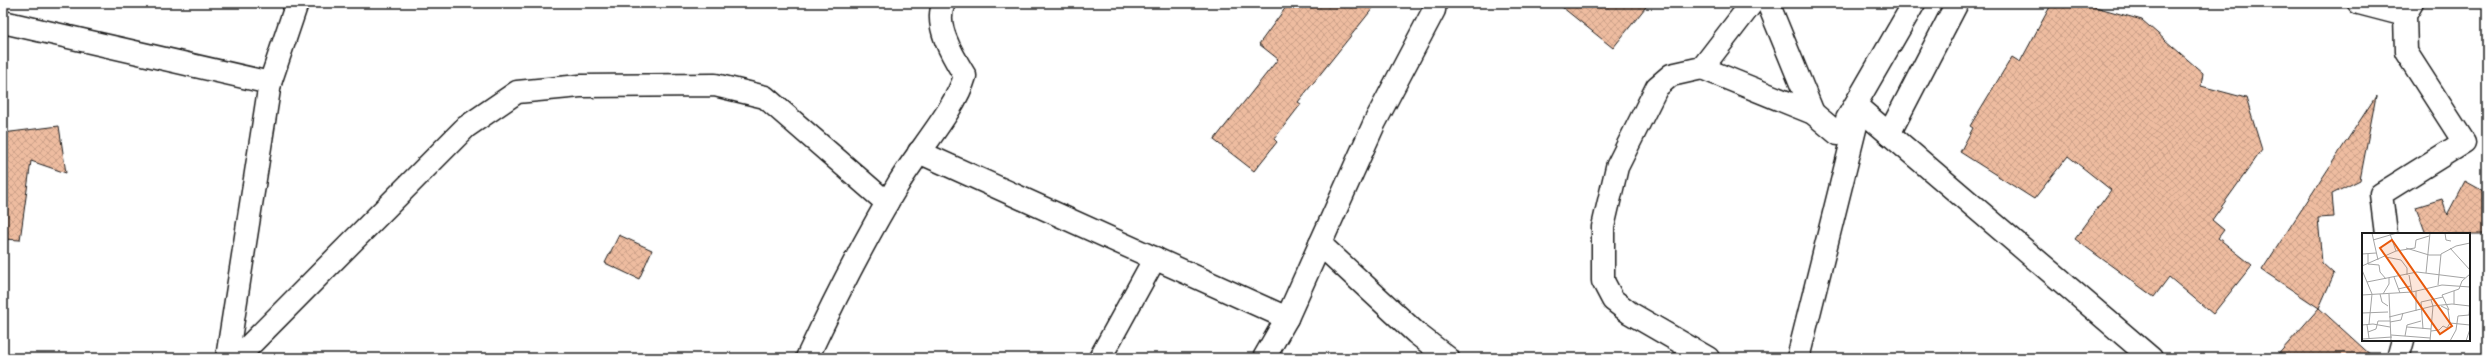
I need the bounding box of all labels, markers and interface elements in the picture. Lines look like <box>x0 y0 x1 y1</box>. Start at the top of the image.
inset map <box>2362 233 2470 341</box>

